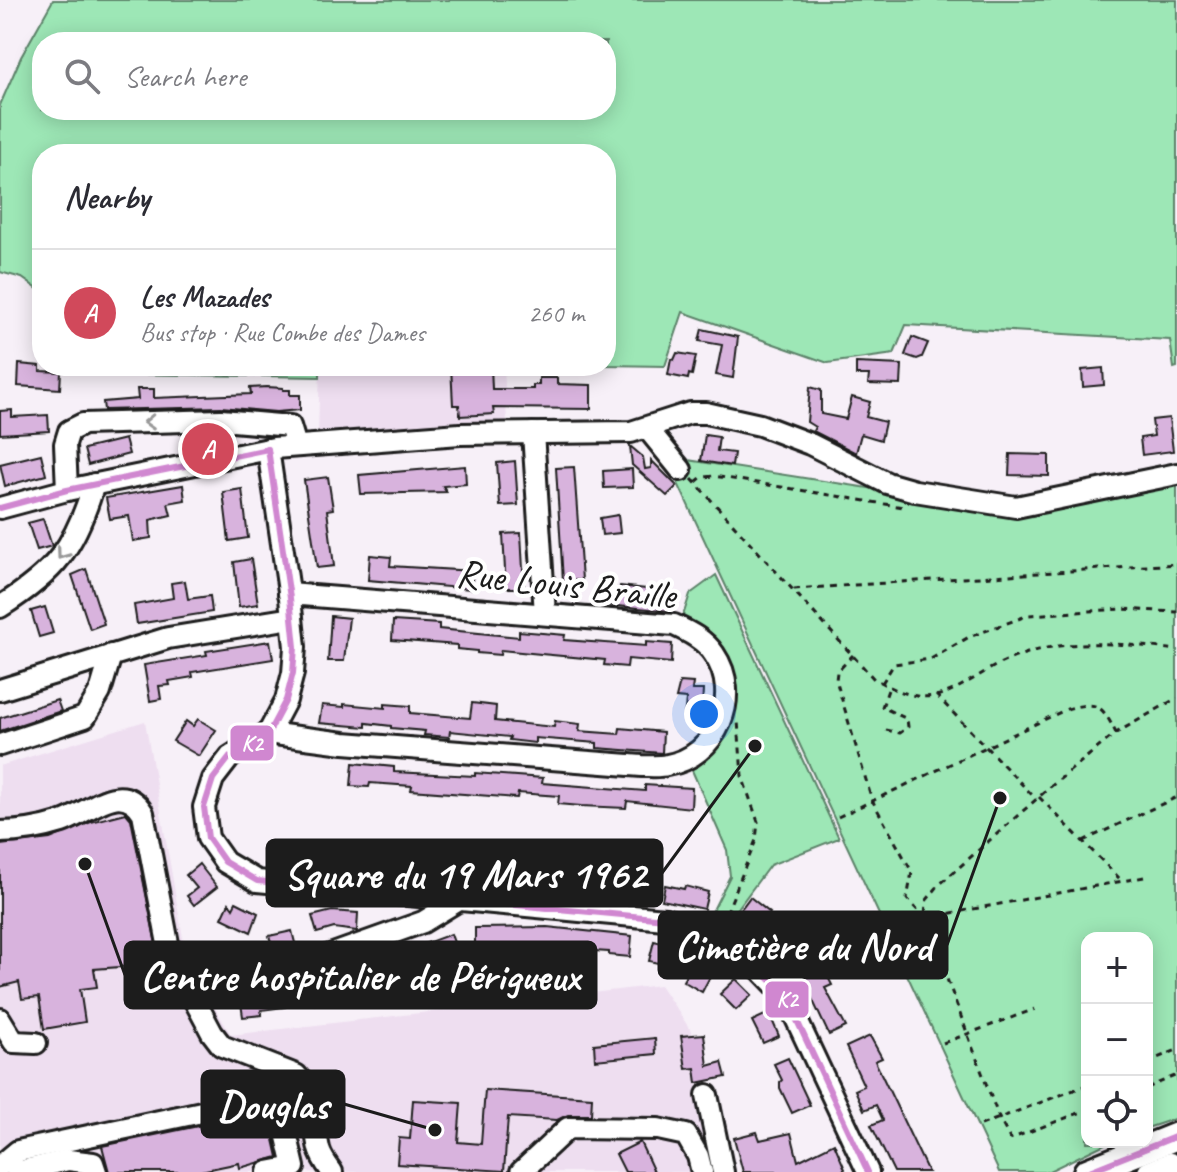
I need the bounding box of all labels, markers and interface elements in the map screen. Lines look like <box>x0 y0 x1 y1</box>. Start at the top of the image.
search box <box>32 32 616 120</box>
icon: search <box>60 54 104 98</box>
text: Search here <box>124 57 246 95</box>
text: Nearby <box>64 175 150 218</box>
text: Les Mazades <box>140 278 269 316</box>
text: A <box>83 297 97 330</box>
text: 260 m <box>528 297 584 330</box>
text: Bus stop · Rue Combe des Dames <box>140 316 425 349</box>
one-way arrow <box>142 414 155 431</box>
pin: A <box>182 419 234 479</box>
one-way arrow <box>57 546 72 560</box>
street label: Rue Louis Braille <box>454 548 681 621</box>
your location <box>684 694 724 734</box>
line badge: K2 <box>229 724 275 762</box>
text: K2 <box>241 730 265 758</box>
callout: Square du 19 Mars 1962 <box>267 840 662 906</box>
text: Square du 19 Mars 1962 <box>284 848 650 901</box>
callout: Cimetière du Nord <box>659 912 947 978</box>
text: Cimetière du Nord <box>674 920 939 973</box>
map controls <box>1081 932 1153 1148</box>
button: + <box>1081 932 1153 1004</box>
callout: Centre hospitalier de Périgueux <box>125 942 596 1008</box>
text: Centre hospitalier de Périgueux <box>140 950 583 1003</box>
line badge: K2 <box>764 980 810 1019</box>
text: K2 <box>776 986 800 1014</box>
button: − <box>1081 1004 1153 1076</box>
callout: Douglas <box>202 1071 344 1137</box>
button: locate <box>1081 1076 1153 1148</box>
text: Douglas <box>218 1079 333 1132</box>

